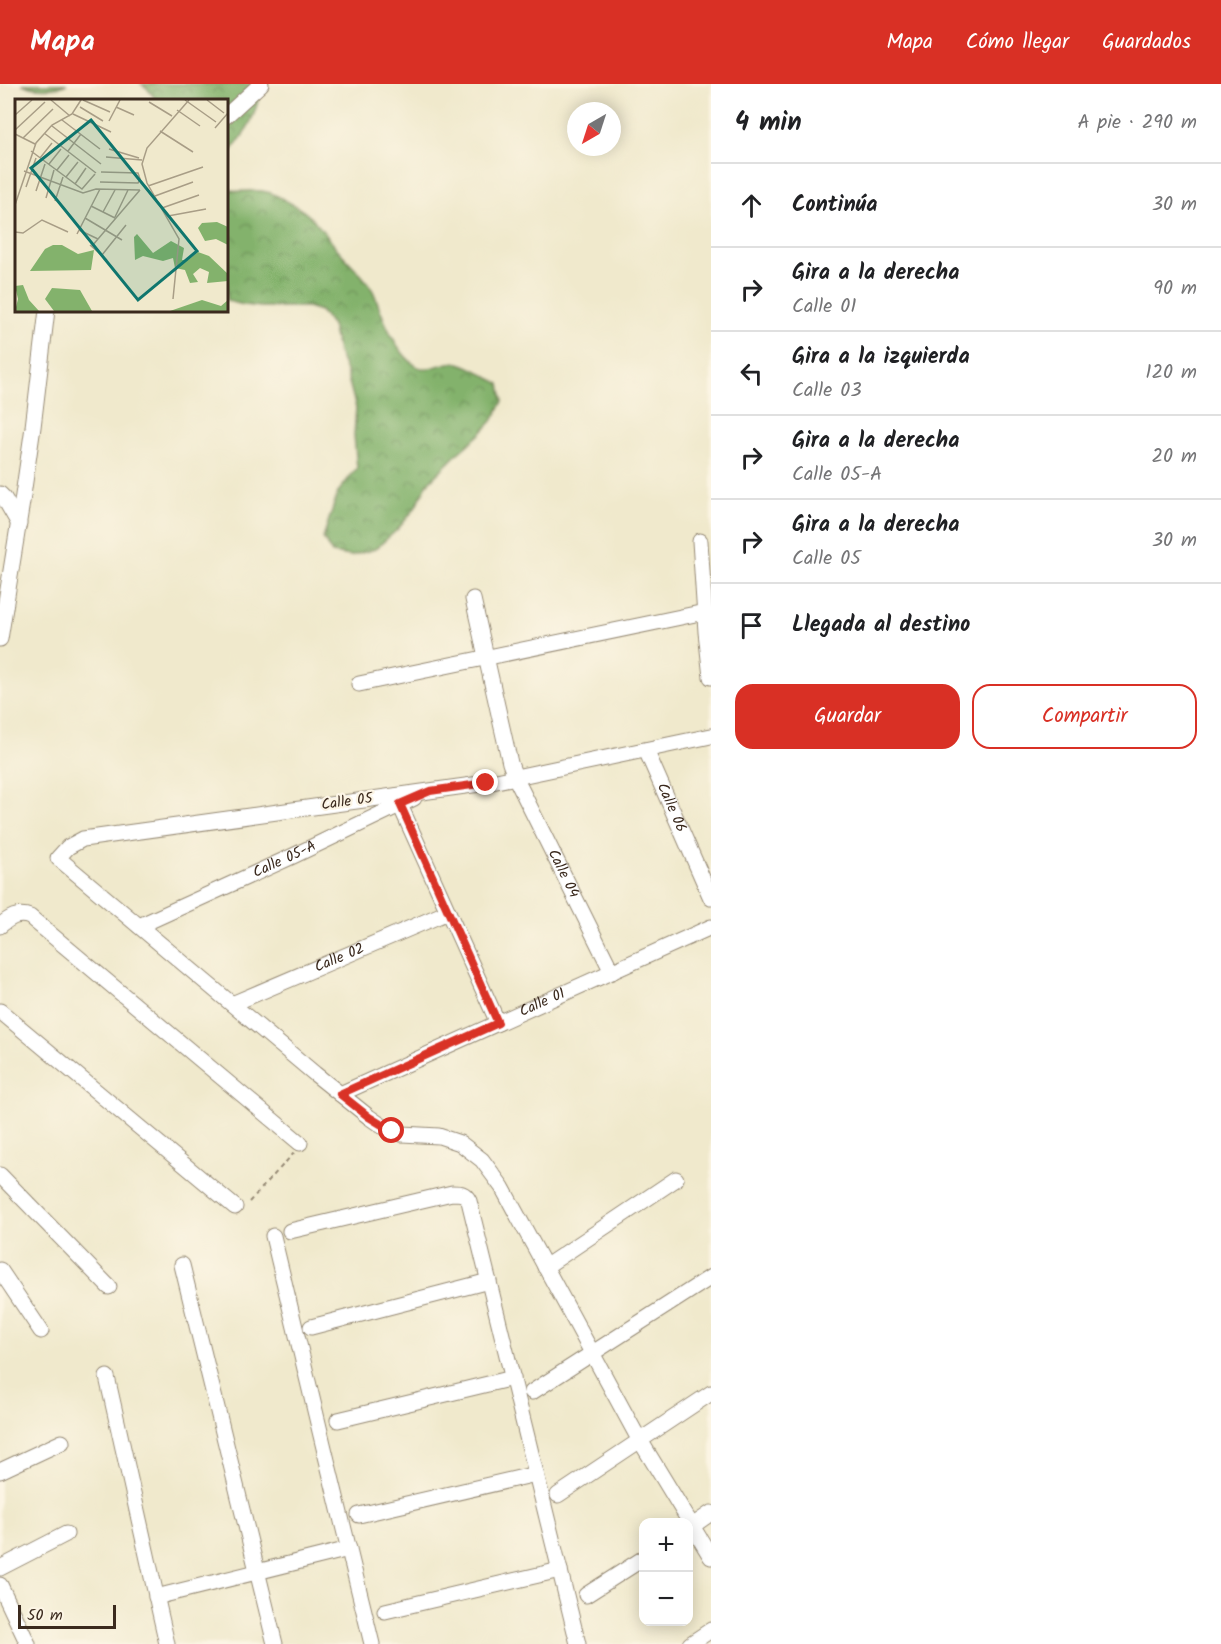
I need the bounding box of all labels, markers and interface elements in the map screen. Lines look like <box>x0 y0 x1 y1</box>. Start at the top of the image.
text: Mapa <box>30 20 95 65</box>
text: Mapa <box>886 26 933 59</box>
text: Cómo llegar <box>966 26 1069 59</box>
text: Guardados <box>1102 26 1191 59</box>
inset map <box>15 99 228 312</box>
north arrow <box>567 102 621 156</box>
text: 4 min <box>735 102 802 144</box>
text: A pie · 290 m <box>1077 107 1197 139</box>
text: Continúa <box>792 188 877 223</box>
icon: ahead <box>735 189 768 222</box>
text: 30 m <box>1152 189 1197 221</box>
text: Gira a la derecha <box>792 256 959 291</box>
icon: right <box>735 273 768 306</box>
text: 90 m <box>1153 273 1197 305</box>
text: Calle 01 <box>792 291 856 323</box>
text: Gira a la izquierda <box>792 340 970 375</box>
icon: left <box>735 357 768 390</box>
text: 120 m <box>1145 357 1197 389</box>
text: Calle 03 <box>792 375 862 407</box>
text: Gira a la derecha <box>792 424 959 459</box>
icon: right <box>735 441 768 474</box>
text: 20 m <box>1151 441 1197 473</box>
text: Calle 05-A <box>792 459 882 491</box>
text: Gira a la derecha <box>792 508 959 543</box>
icon: right <box>735 525 768 558</box>
text: 30 m <box>1152 525 1197 557</box>
text: Calle 05 <box>792 543 861 575</box>
text: Llegada al destino <box>792 608 970 643</box>
icon: arrive <box>735 609 768 642</box>
button: Guardar <box>735 684 960 749</box>
button: Compartir <box>972 684 1197 749</box>
route end <box>472 769 498 795</box>
street label: Calle 06 <box>650 779 693 836</box>
street label: Calle 05 <box>320 786 375 817</box>
street label: Calle 05-A <box>249 834 320 885</box>
street label: Calle 04 <box>541 845 585 902</box>
street label: Calle 02 <box>311 937 368 979</box>
street label: Calle 01 <box>515 982 570 1024</box>
route start <box>378 1117 404 1143</box>
map controls <box>639 1518 693 1626</box>
button: + <box>639 1518 693 1572</box>
button: − <box>639 1572 693 1626</box>
scale bar <box>18 1602 116 1630</box>
text: 50 m <box>27 1603 63 1628</box>

